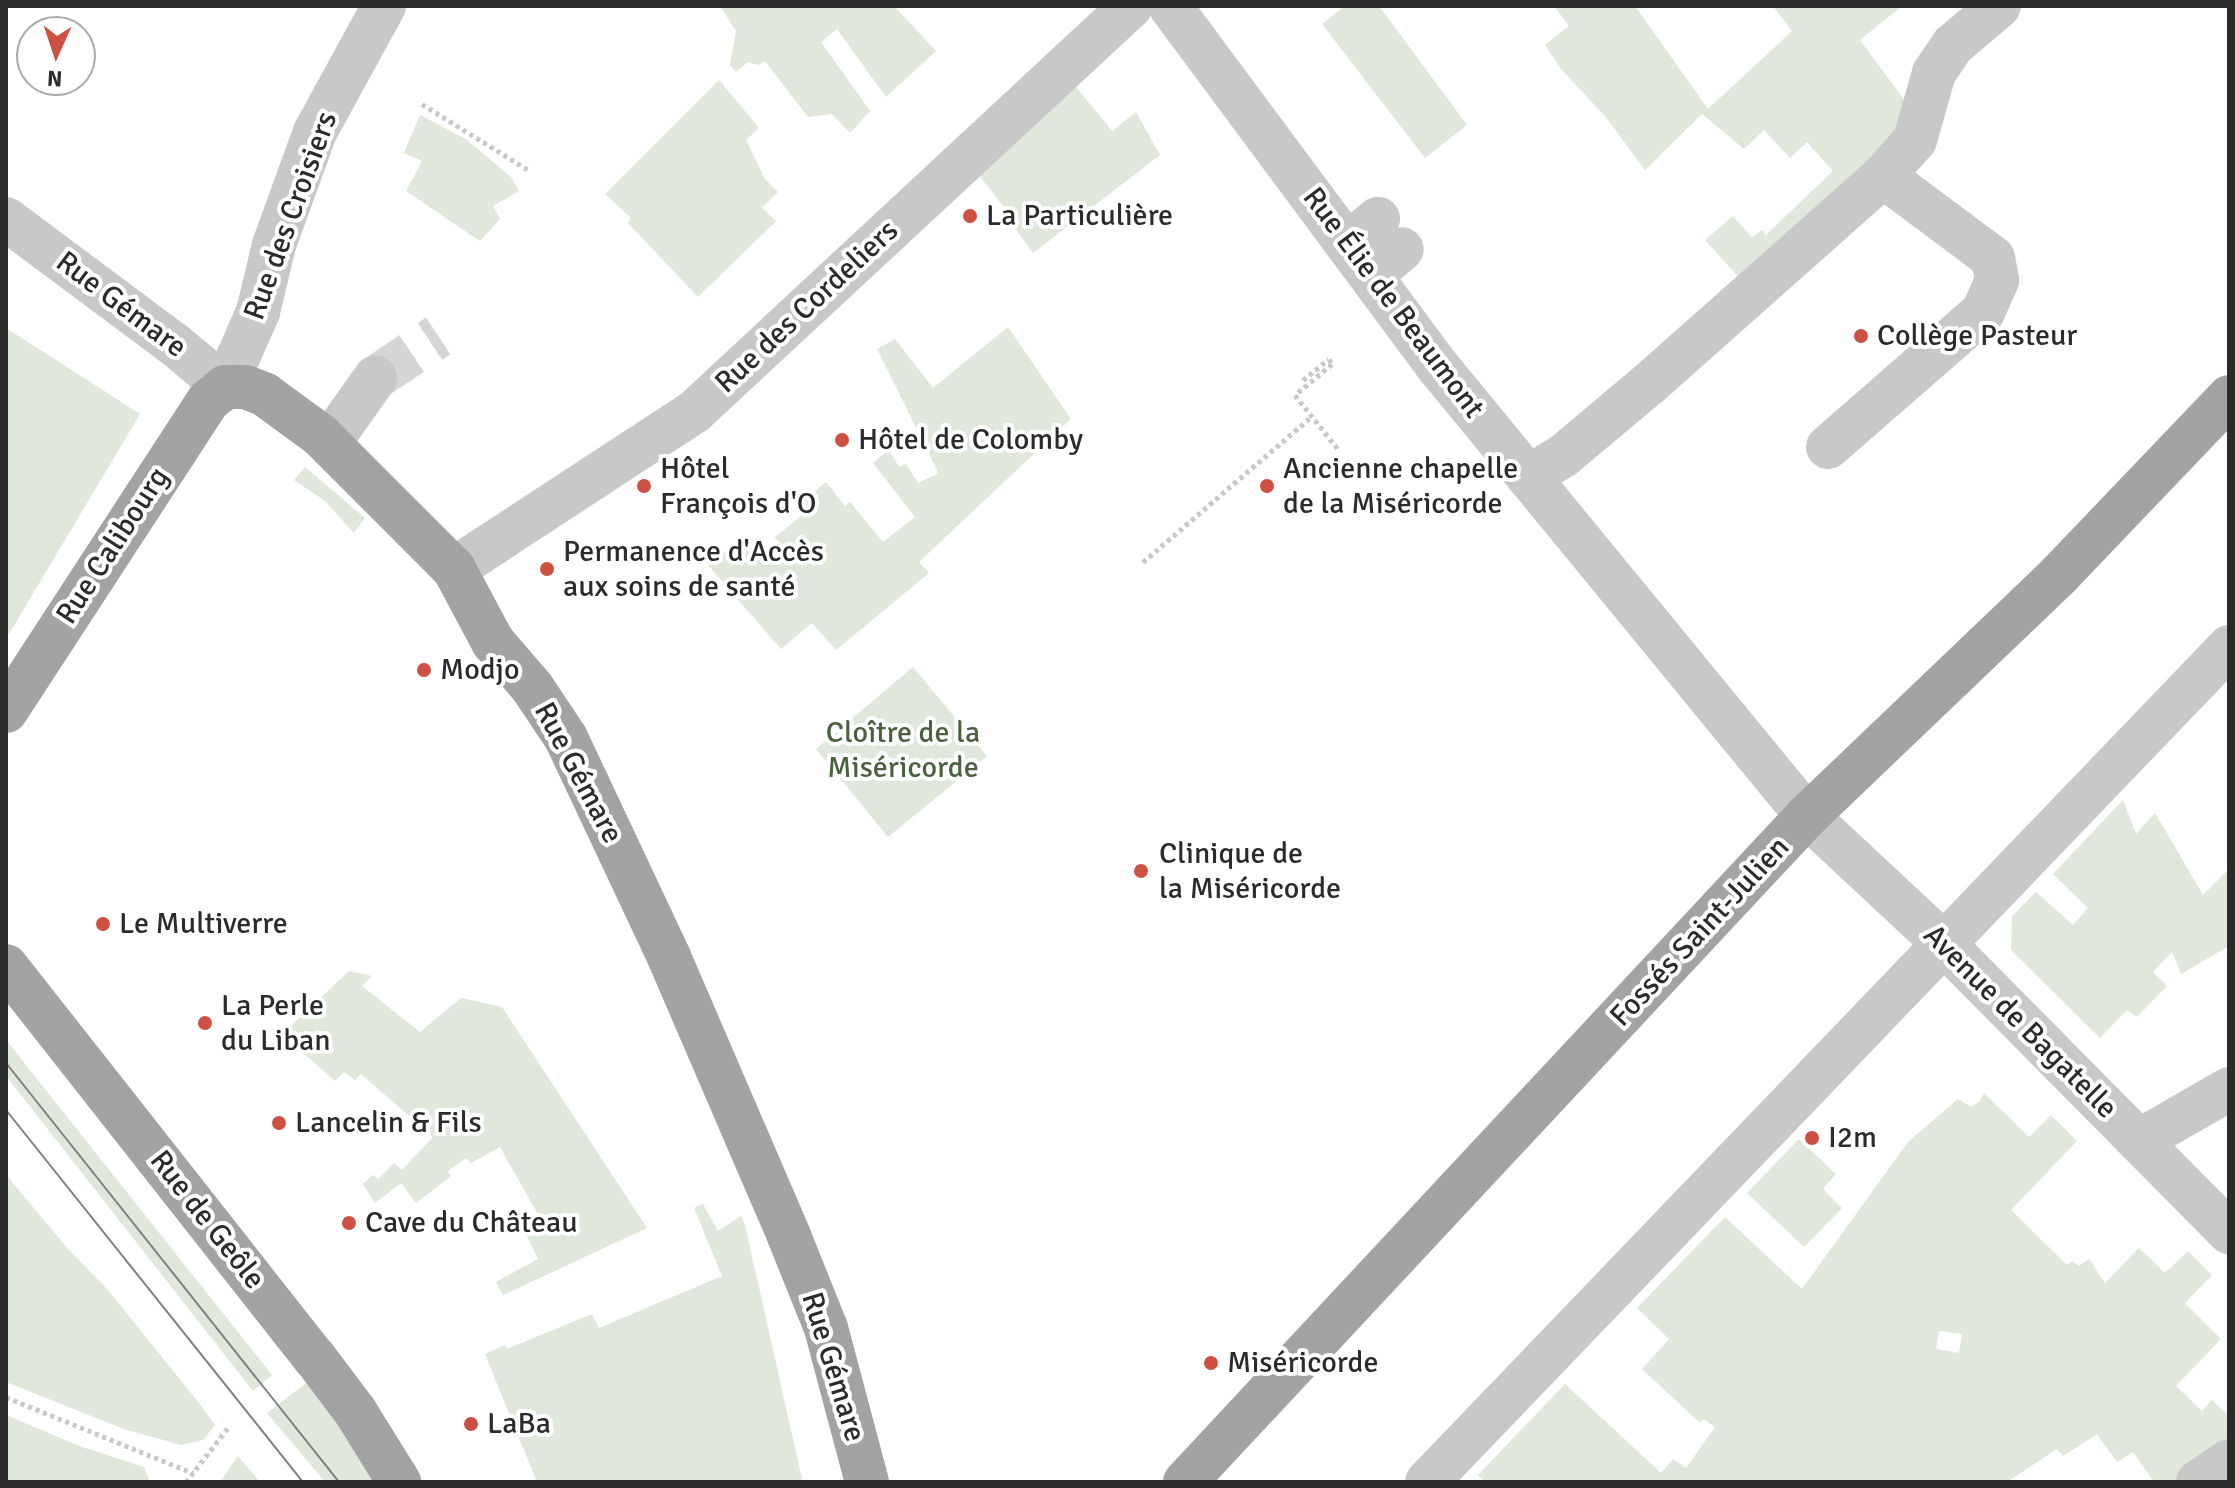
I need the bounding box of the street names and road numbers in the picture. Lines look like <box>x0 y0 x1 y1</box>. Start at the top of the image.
street label: Rue des Croisiers <box>237 107 345 325</box>
street label: Rue Élie de Beaumont <box>1295 181 1491 425</box>
street label: Rue des Cordeliers <box>708 213 906 401</box>
street label: Rue Gémare <box>49 244 193 366</box>
street label: Rue Calibourg <box>49 461 177 631</box>
street label: Rue Gémare <box>526 696 630 850</box>
street label: Fossés Saint-Julien <box>1603 830 1797 1034</box>
street label: Avenue de Bagatelle <box>1916 918 2124 1126</box>
street label: Rue de Geôle <box>142 1143 272 1297</box>
street label: Rue Gémare <box>793 1288 873 1446</box>

